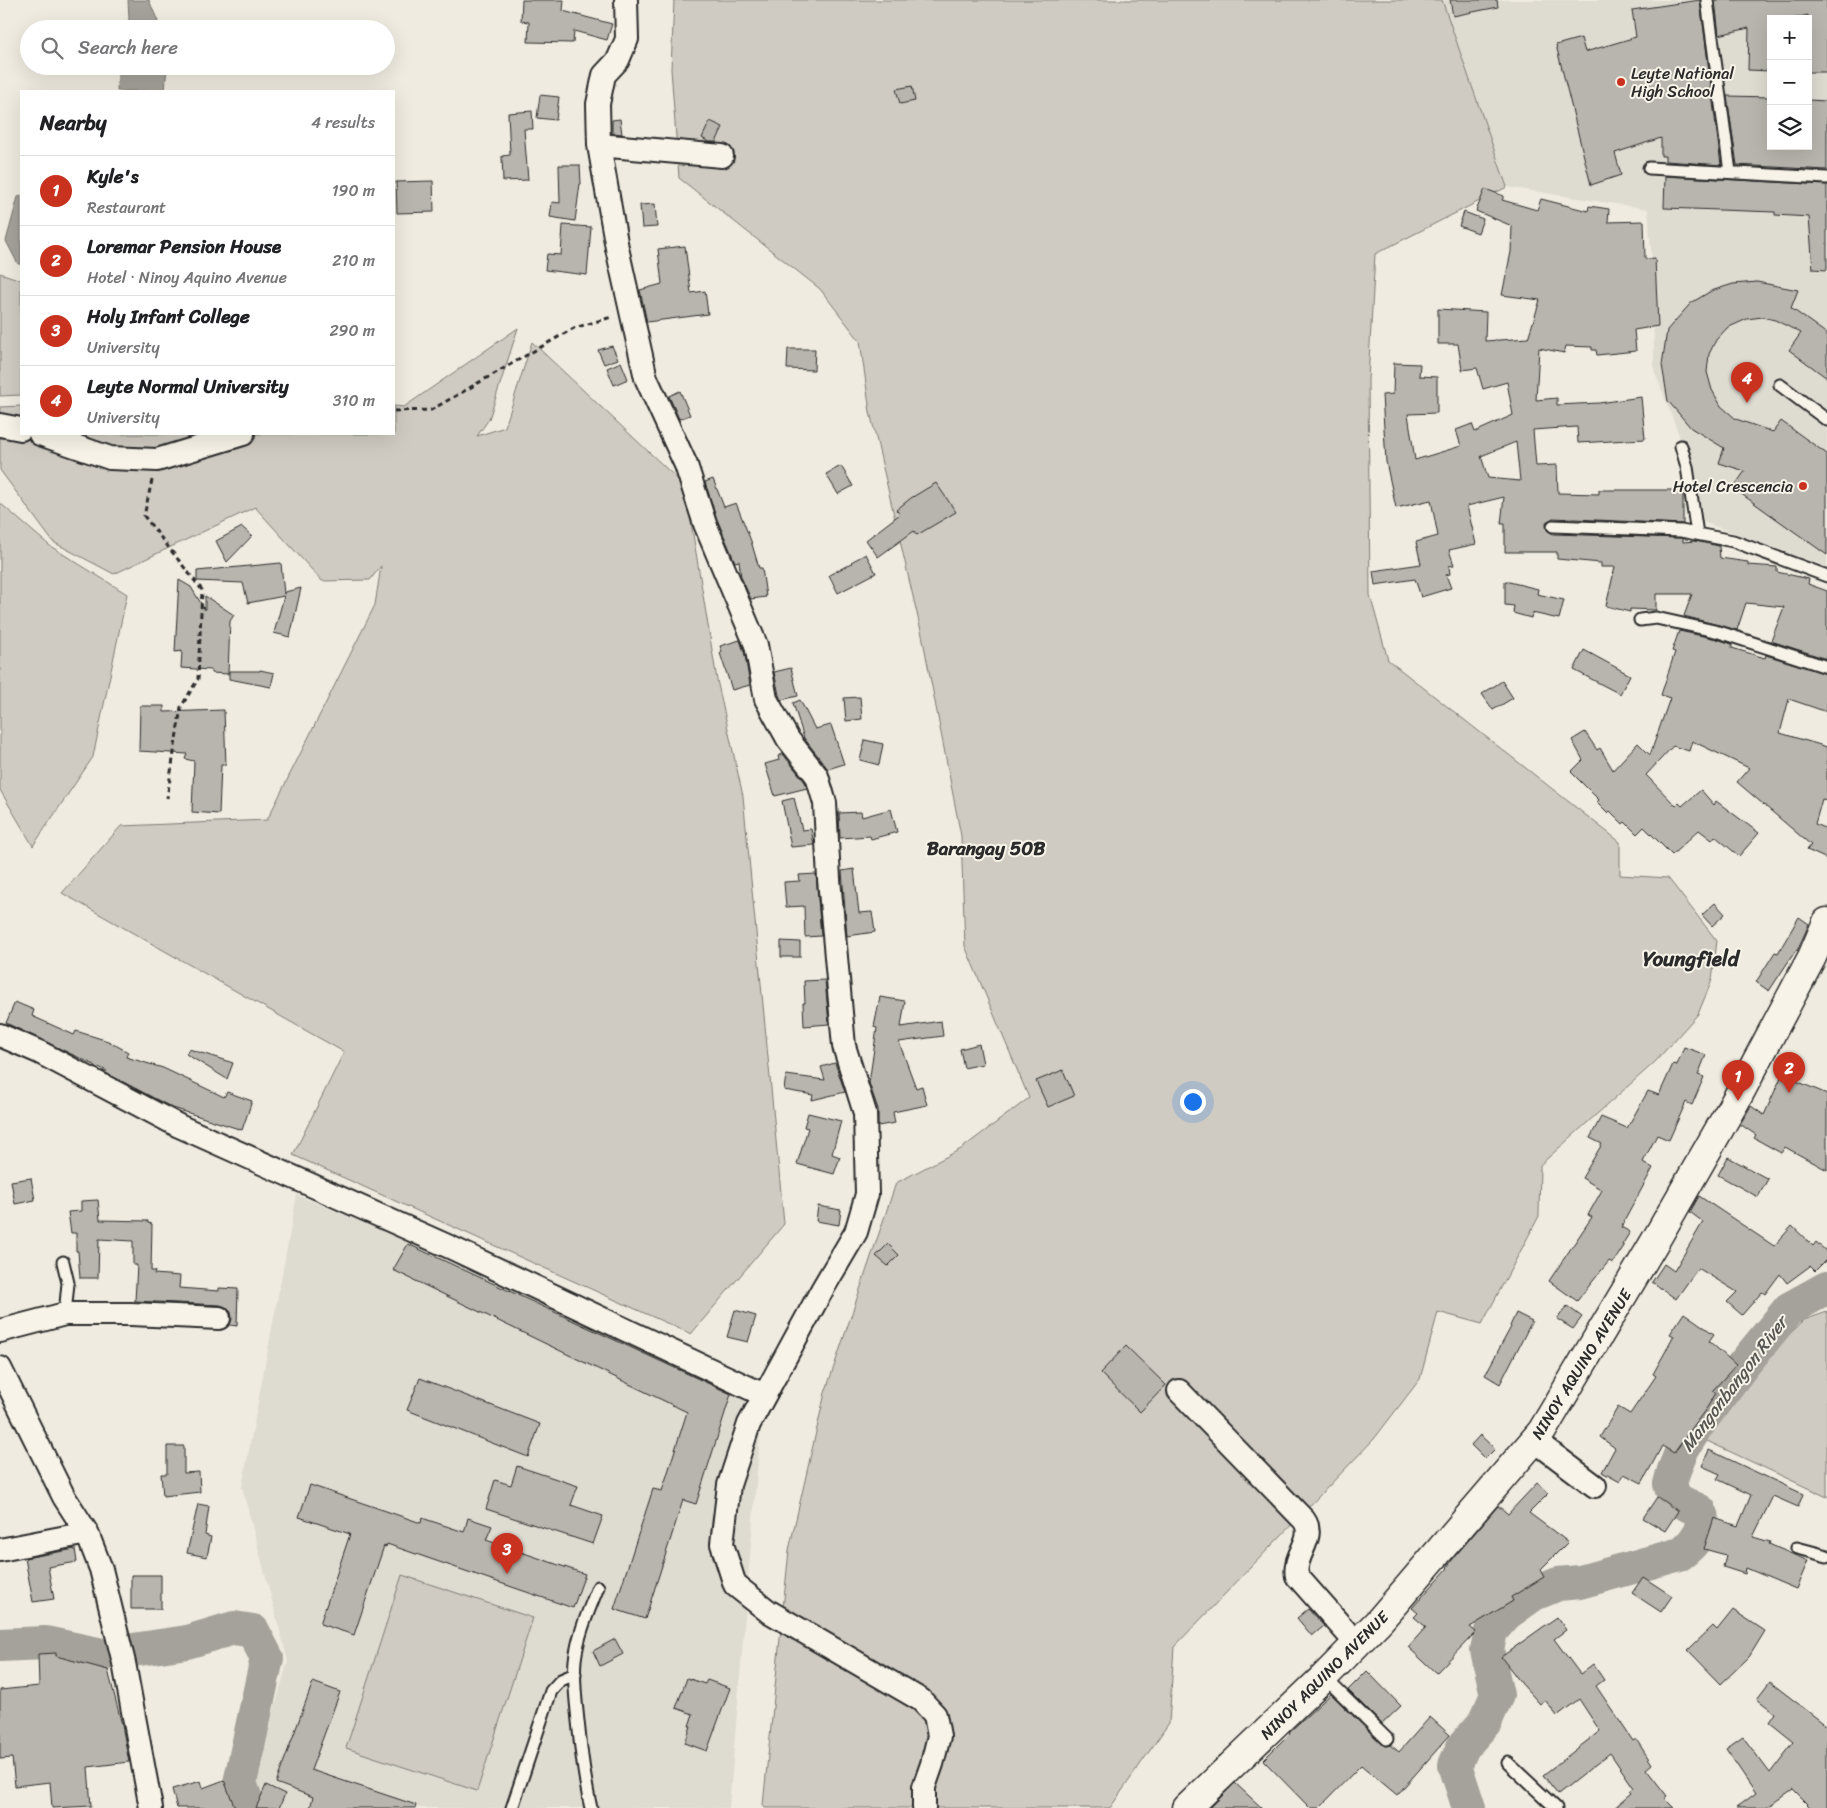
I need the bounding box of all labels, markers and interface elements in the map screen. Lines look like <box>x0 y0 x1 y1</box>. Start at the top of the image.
map controls <box>1767 15 1812 150</box>
button: + <box>1767 15 1812 60</box>
search box <box>20 20 395 75</box>
text: Search here <box>78 31 178 64</box>
icon: search <box>38 34 66 62</box>
place label: Leyte National High School <box>1631 59 1734 106</box>
button: − <box>1767 60 1812 105</box>
marker: Leyte National High School <box>1615 76 1627 88</box>
text: Nearby <box>40 104 106 142</box>
button: layers <box>1767 105 1812 150</box>
text: 4 results <box>311 108 375 137</box>
text: Kyle's <box>87 160 139 193</box>
text: 1 <box>53 176 59 205</box>
text: 190 m <box>332 176 375 205</box>
text: Restaurant <box>87 193 166 222</box>
text: Loremar Pension House <box>87 230 281 263</box>
text: 2 <box>51 246 61 275</box>
text: 210 m <box>332 246 375 275</box>
text: Hotel · Ninoy Aquino Avenue <box>87 263 287 292</box>
text: Holy Infant College <box>87 300 250 333</box>
text: 3 <box>52 316 60 345</box>
text: 290 m <box>329 316 375 345</box>
text: University <box>87 333 160 362</box>
pin: 4 <box>1731 362 1763 403</box>
text: Leyte Normal University <box>87 370 289 403</box>
text: 4 <box>51 386 61 415</box>
text: 310 m <box>333 386 375 415</box>
text: University <box>87 403 160 432</box>
place label: Hotel Crescencia <box>1673 472 1793 501</box>
marker: Hotel Crescencia <box>1797 480 1809 492</box>
district label: Barangay 50B <box>927 832 1045 865</box>
district label: Youngfield <box>1643 940 1741 978</box>
pin: 2 <box>1773 1052 1805 1093</box>
pin: 1 <box>1722 1060 1754 1101</box>
your location <box>1180 1089 1206 1115</box>
street label: NINOY AQUINO AVENUE <box>1523 1282 1640 1445</box>
water label: Mangonbangon River <box>1672 1306 1798 1459</box>
pin: 3 <box>491 1533 523 1574</box>
street label: NINOY AQUINO AVENUE <box>1253 1603 1397 1747</box>

